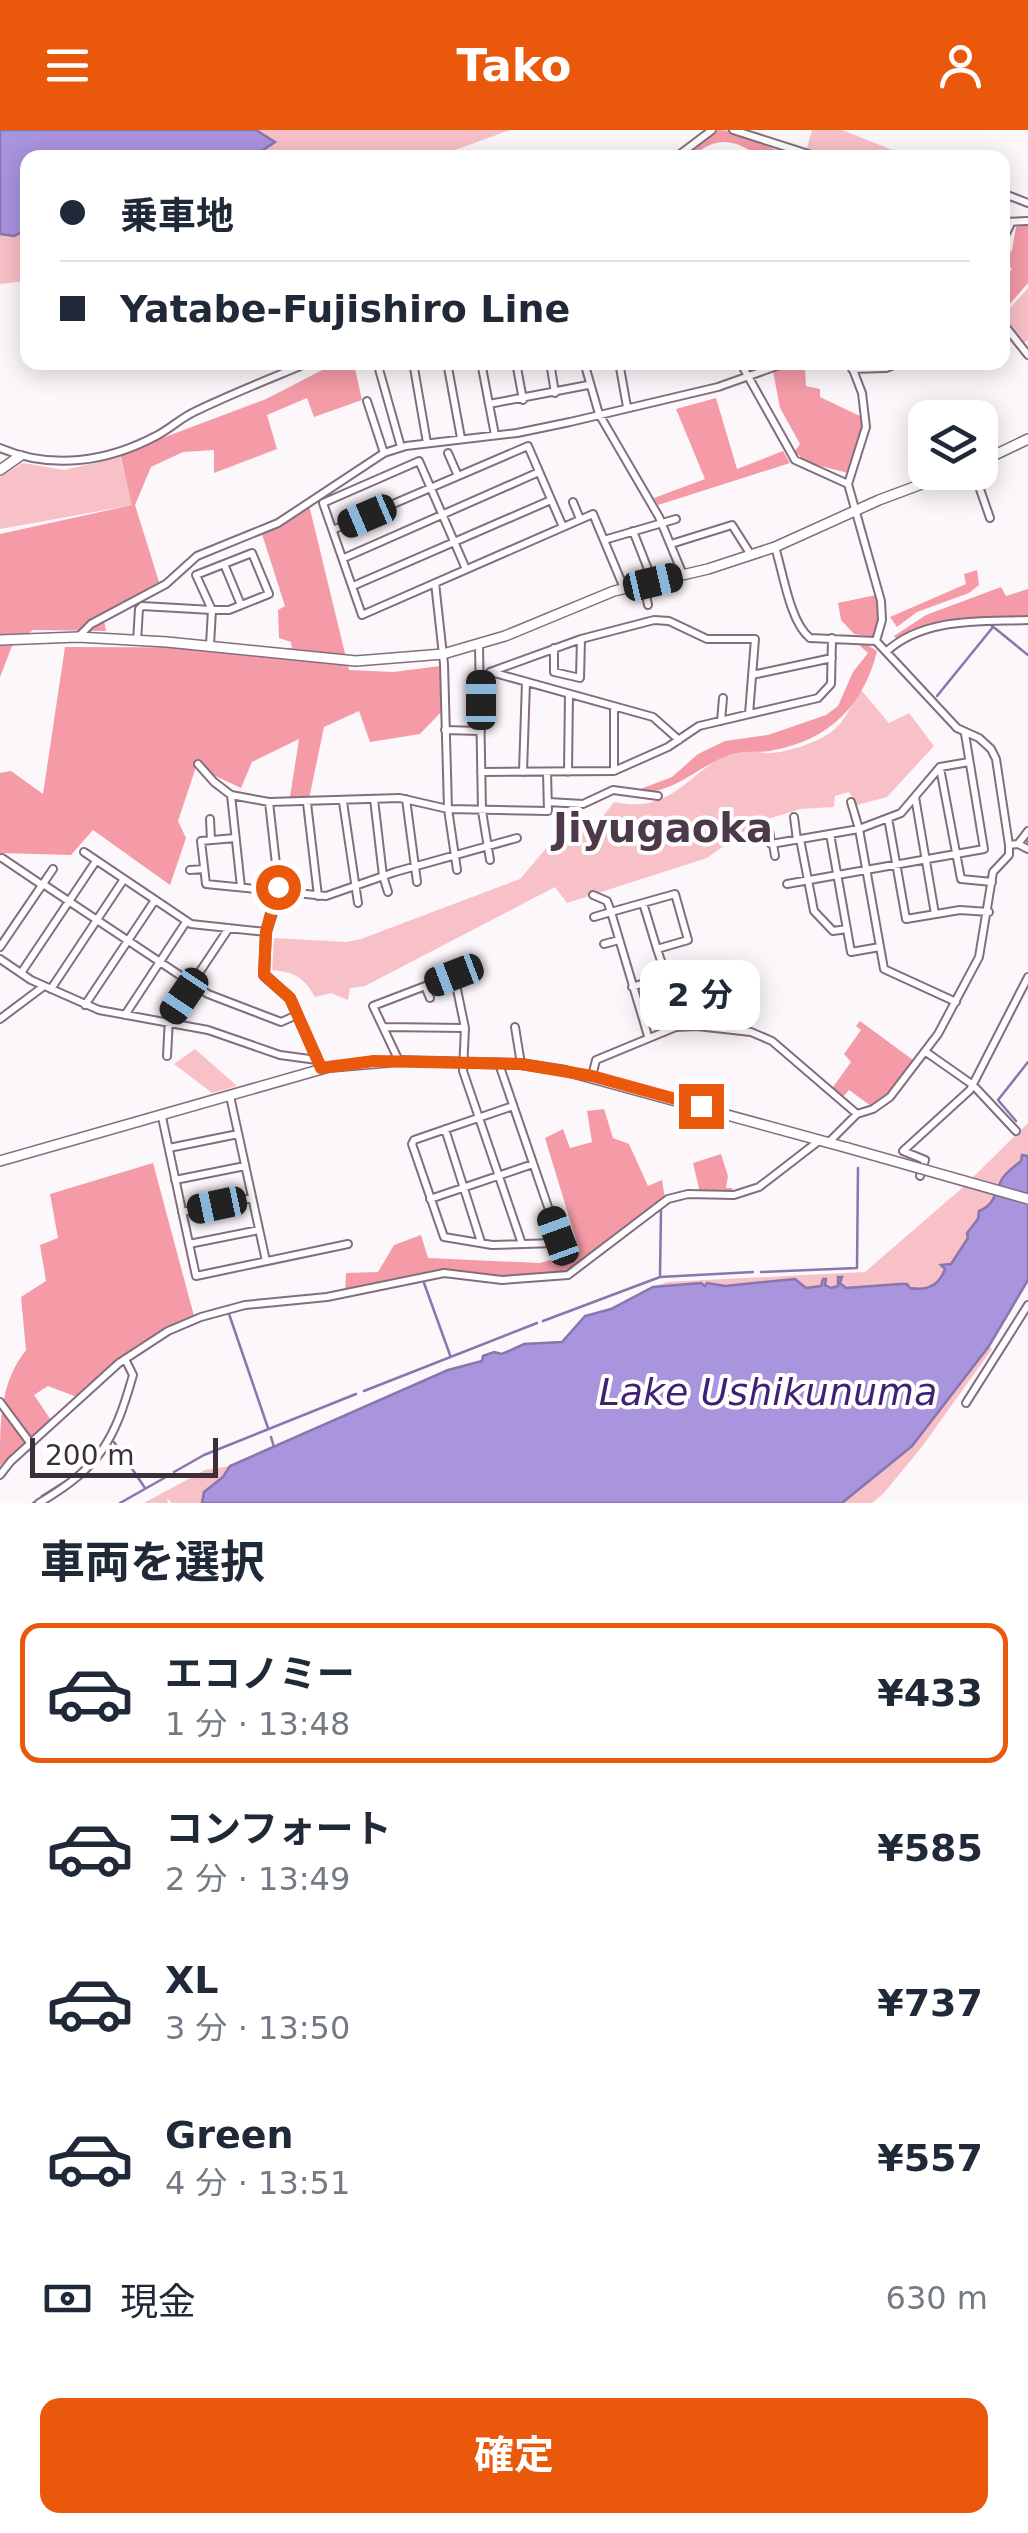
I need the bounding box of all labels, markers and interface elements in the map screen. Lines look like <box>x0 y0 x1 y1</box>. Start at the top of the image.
icon: menu <box>40 38 95 93</box>
icon: person <box>933 38 988 93</box>
text: Tako <box>457 39 571 92</box>
text: 乗車地 <box>120 194 234 238</box>
text: Yatabe-Fujishiro Line <box>120 287 570 331</box>
map controls <box>908 400 998 490</box>
button: layers <box>908 400 998 490</box>
car <box>334 490 400 542</box>
car <box>620 561 686 603</box>
car <box>466 670 496 730</box>
district label: Jiyugaoka <box>550 805 773 851</box>
route start <box>256 865 301 910</box>
car <box>421 950 487 1000</box>
callout: 2 分 <box>641 961 761 1031</box>
car <box>155 963 213 1029</box>
text: 2 分 <box>667 976 733 1014</box>
route end <box>679 1084 724 1129</box>
car <box>185 1184 249 1226</box>
car <box>534 1203 582 1269</box>
water label: Lake Ushikunuma <box>599 1370 937 1414</box>
scale bar <box>30 1433 218 1478</box>
text: 200 m <box>45 1439 135 1472</box>
text: 車両を選択 <box>40 1536 265 1589</box>
icon: car <box>45 1648 135 1738</box>
text: エコノミー <box>165 1652 355 1696</box>
text: ¥433 <box>877 1671 983 1715</box>
text: 1 分 · 13:48 <box>165 1705 350 1743</box>
icon: car <box>45 1803 135 1893</box>
text: コンフォート <box>165 1807 392 1851</box>
text: ¥585 <box>877 1826 983 1870</box>
text: 2 分 · 13:49 <box>165 1860 350 1898</box>
icon: car <box>45 1958 135 2048</box>
text: XL <box>165 1958 219 2002</box>
text: ¥737 <box>877 1981 983 2025</box>
text: 3 分 · 13:50 <box>165 2009 350 2047</box>
icon: car <box>45 2113 135 2203</box>
text: Green <box>165 2113 294 2157</box>
text: ¥557 <box>877 2136 983 2180</box>
text: 4 分 · 13:51 <box>165 2164 350 2202</box>
icon: cash <box>40 2271 95 2326</box>
text: 630 m <box>886 2279 988 2317</box>
text: 現金 <box>120 2280 196 2324</box>
button: 確定 <box>40 2398 988 2513</box>

